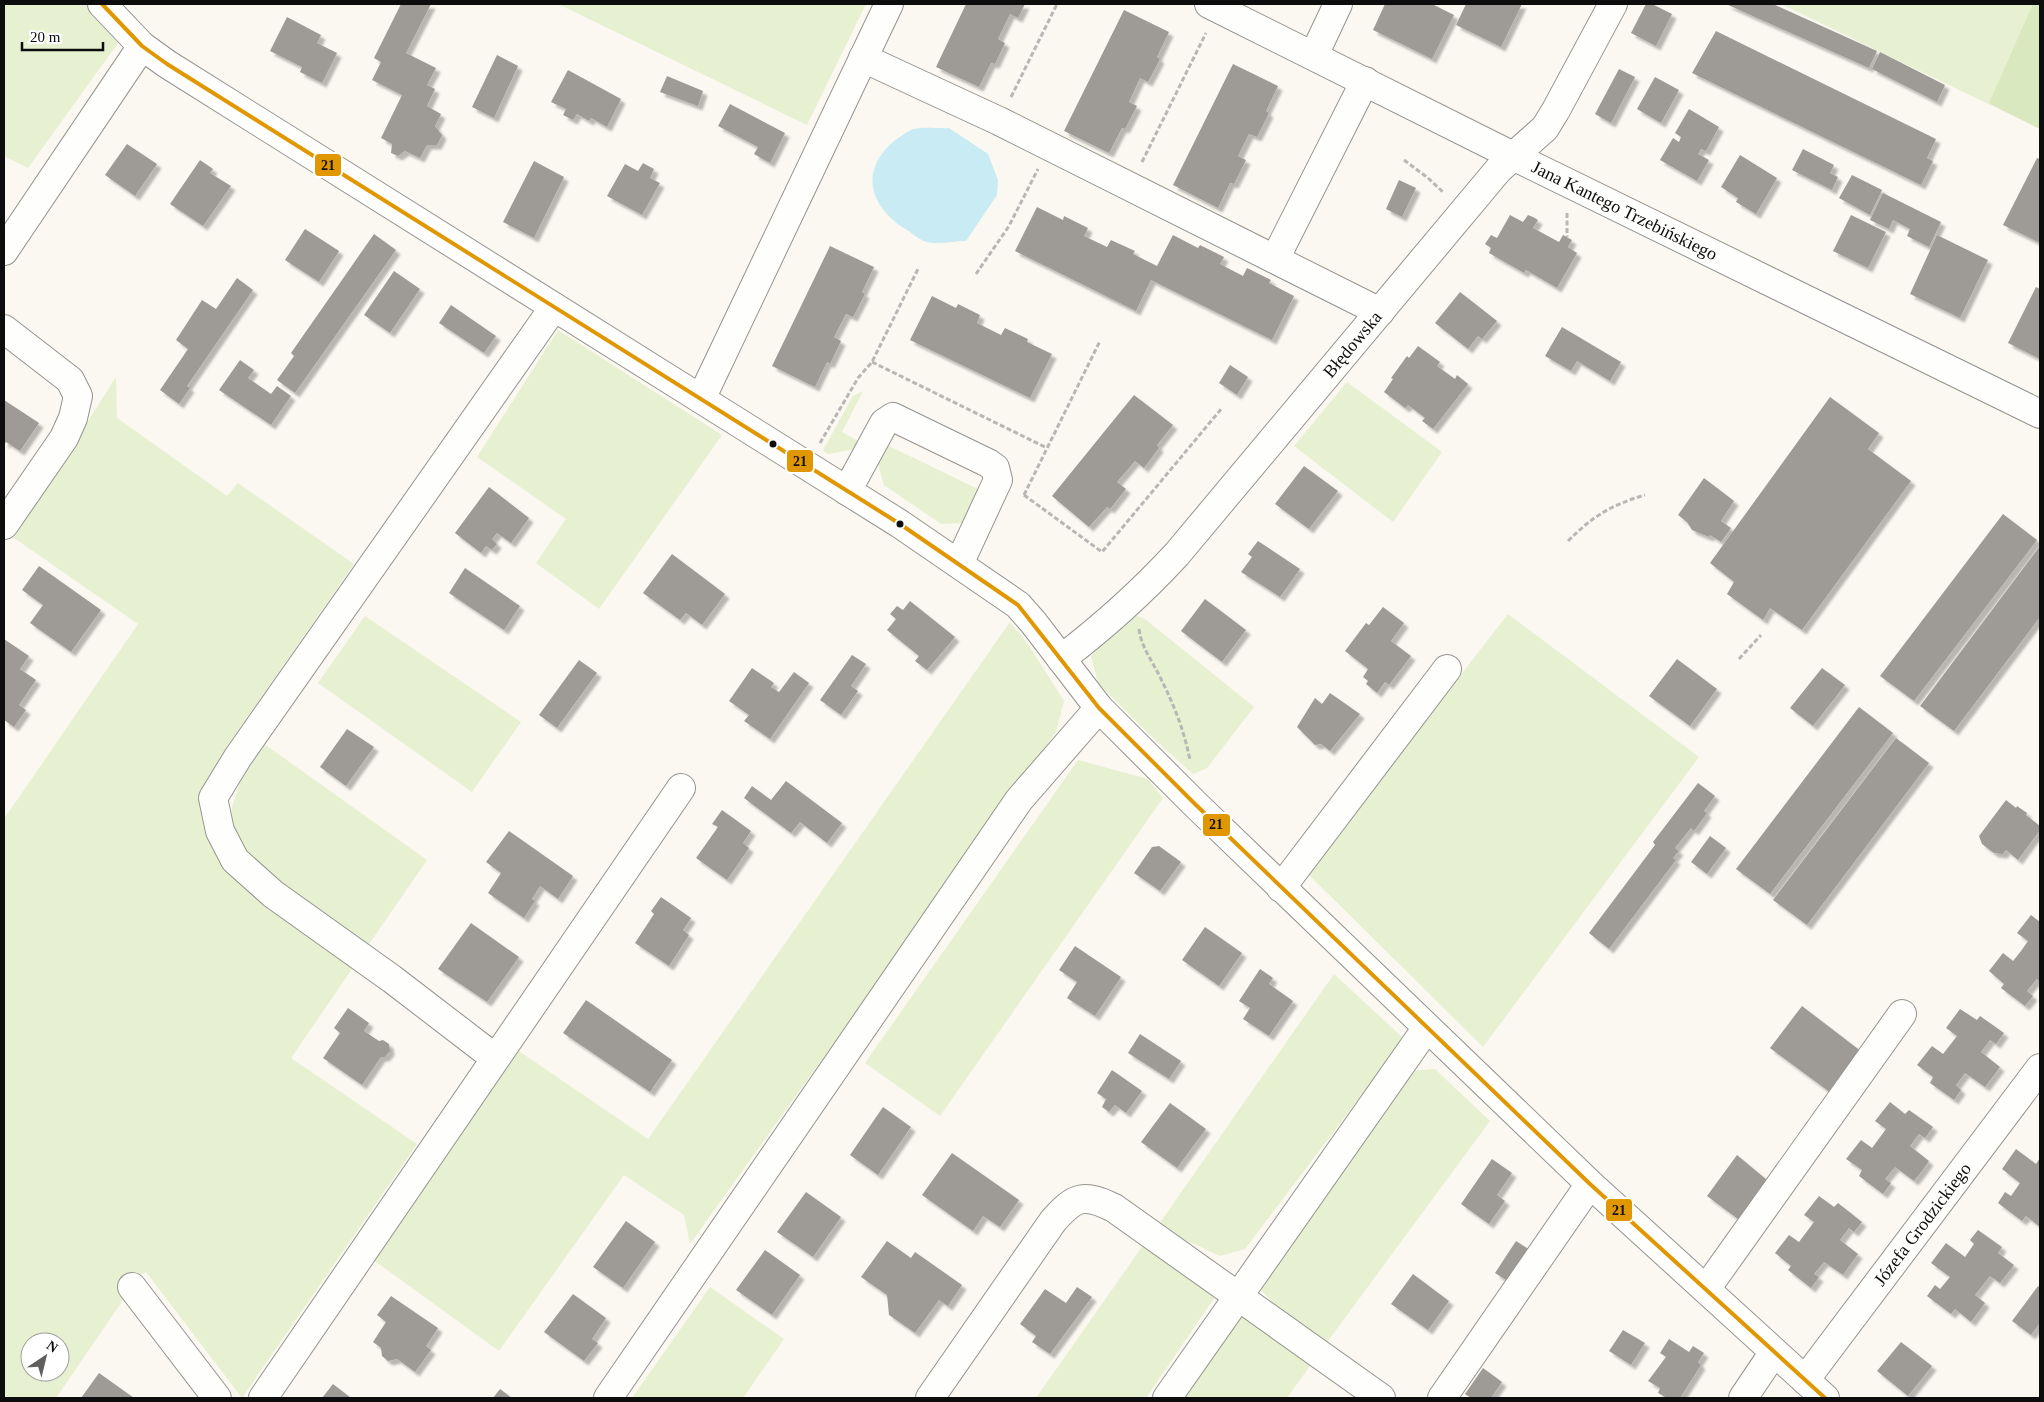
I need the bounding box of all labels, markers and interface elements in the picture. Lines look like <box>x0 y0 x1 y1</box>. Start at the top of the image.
scale bar <box>22 20 104 52</box>
text: 20 m <box>30 29 61 45</box>
line badge: 21 <box>314 153 342 177</box>
street label: Jana Kantego Trzebińskiego <box>1528 157 1721 264</box>
text: 21 <box>321 158 335 173</box>
street label: Błędowska <box>1319 307 1386 381</box>
unlabelled marker <box>768 439 778 449</box>
line badge: 21 <box>786 449 814 473</box>
text: 21 <box>793 454 807 469</box>
unlabelled marker <box>895 519 905 529</box>
line badge: 21 <box>1202 813 1231 837</box>
text: 21 <box>1209 817 1223 832</box>
street label: Józefa Grodzickiego <box>1870 1159 1975 1290</box>
line badge: 21 <box>1605 1198 1633 1222</box>
text: 21 <box>1612 1203 1626 1218</box>
north arrow <box>20 1332 70 1382</box>
text: N <box>44 1338 61 1356</box>

